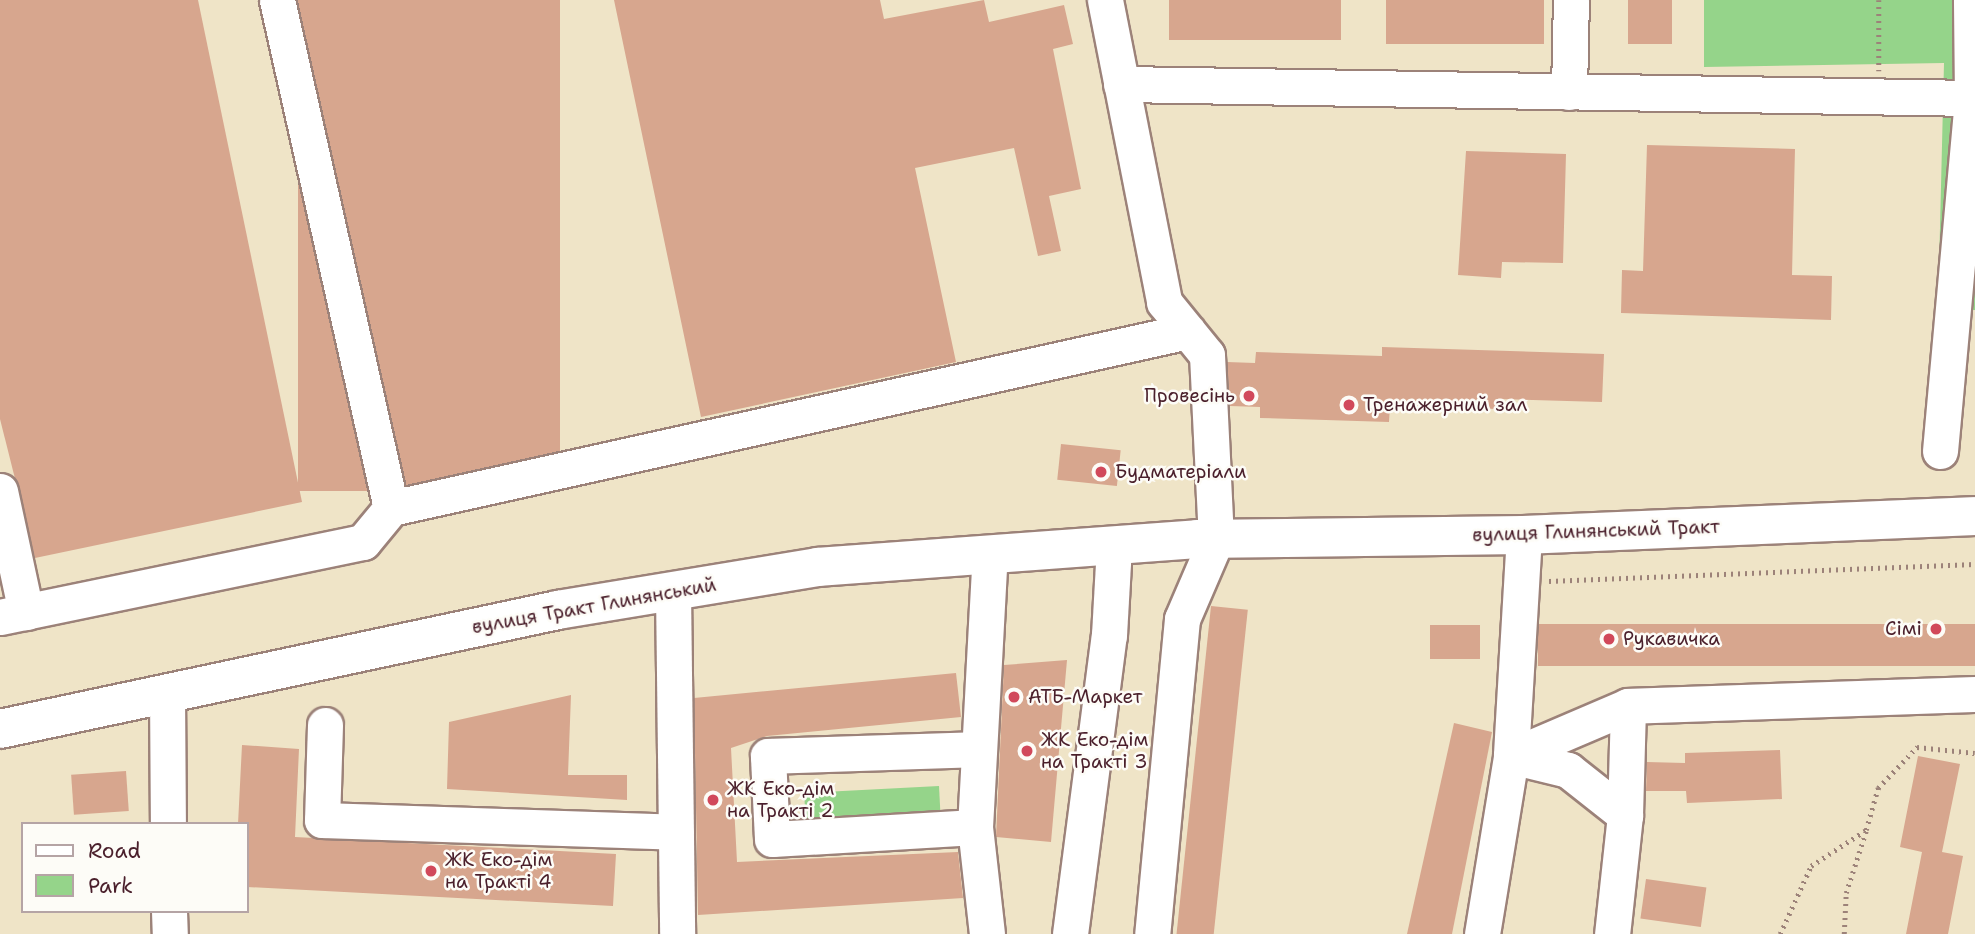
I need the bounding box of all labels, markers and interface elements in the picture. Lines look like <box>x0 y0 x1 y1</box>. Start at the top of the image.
place label: Провесінь <box>1144 385 1235 407</box>
marker: Провесінь <box>1241 388 1257 404</box>
place label: Тренажерний зал <box>1363 394 1527 416</box>
marker: Тренажерний зал <box>1341 397 1357 413</box>
place label: Будматеріали <box>1115 461 1246 483</box>
marker: Будматеріали <box>1093 464 1109 480</box>
street label: вулиця Глинянський Тракт <box>1472 515 1720 547</box>
street label: вулиця Тракт Глинянський <box>470 573 718 639</box>
place label: Сімі <box>1885 618 1922 640</box>
marker: Сімі <box>1928 621 1944 637</box>
place label: Рукавичка <box>1623 628 1720 650</box>
marker: Рукавичка <box>1601 631 1617 647</box>
place label: АТБ-Маркет <box>1028 686 1142 708</box>
marker: АТБ-Маркет <box>1006 689 1022 705</box>
place label: ЖК Еко-дім на Тракті 3 <box>1041 729 1148 773</box>
marker: ЖК Еко-дім на Тракті 3 <box>1019 743 1035 759</box>
place label: ЖК Еко-дім на Тракті 2 <box>727 778 834 822</box>
marker: ЖК Еко-дім на Тракті 2 <box>705 792 721 808</box>
legend <box>21 822 248 913</box>
text: Road <box>88 837 141 865</box>
place label: ЖК Еко-дім на Тракті 4 <box>445 849 552 893</box>
marker: ЖК Еко-дім на Тракті 4 <box>423 863 439 879</box>
text: Park <box>88 872 133 900</box>

